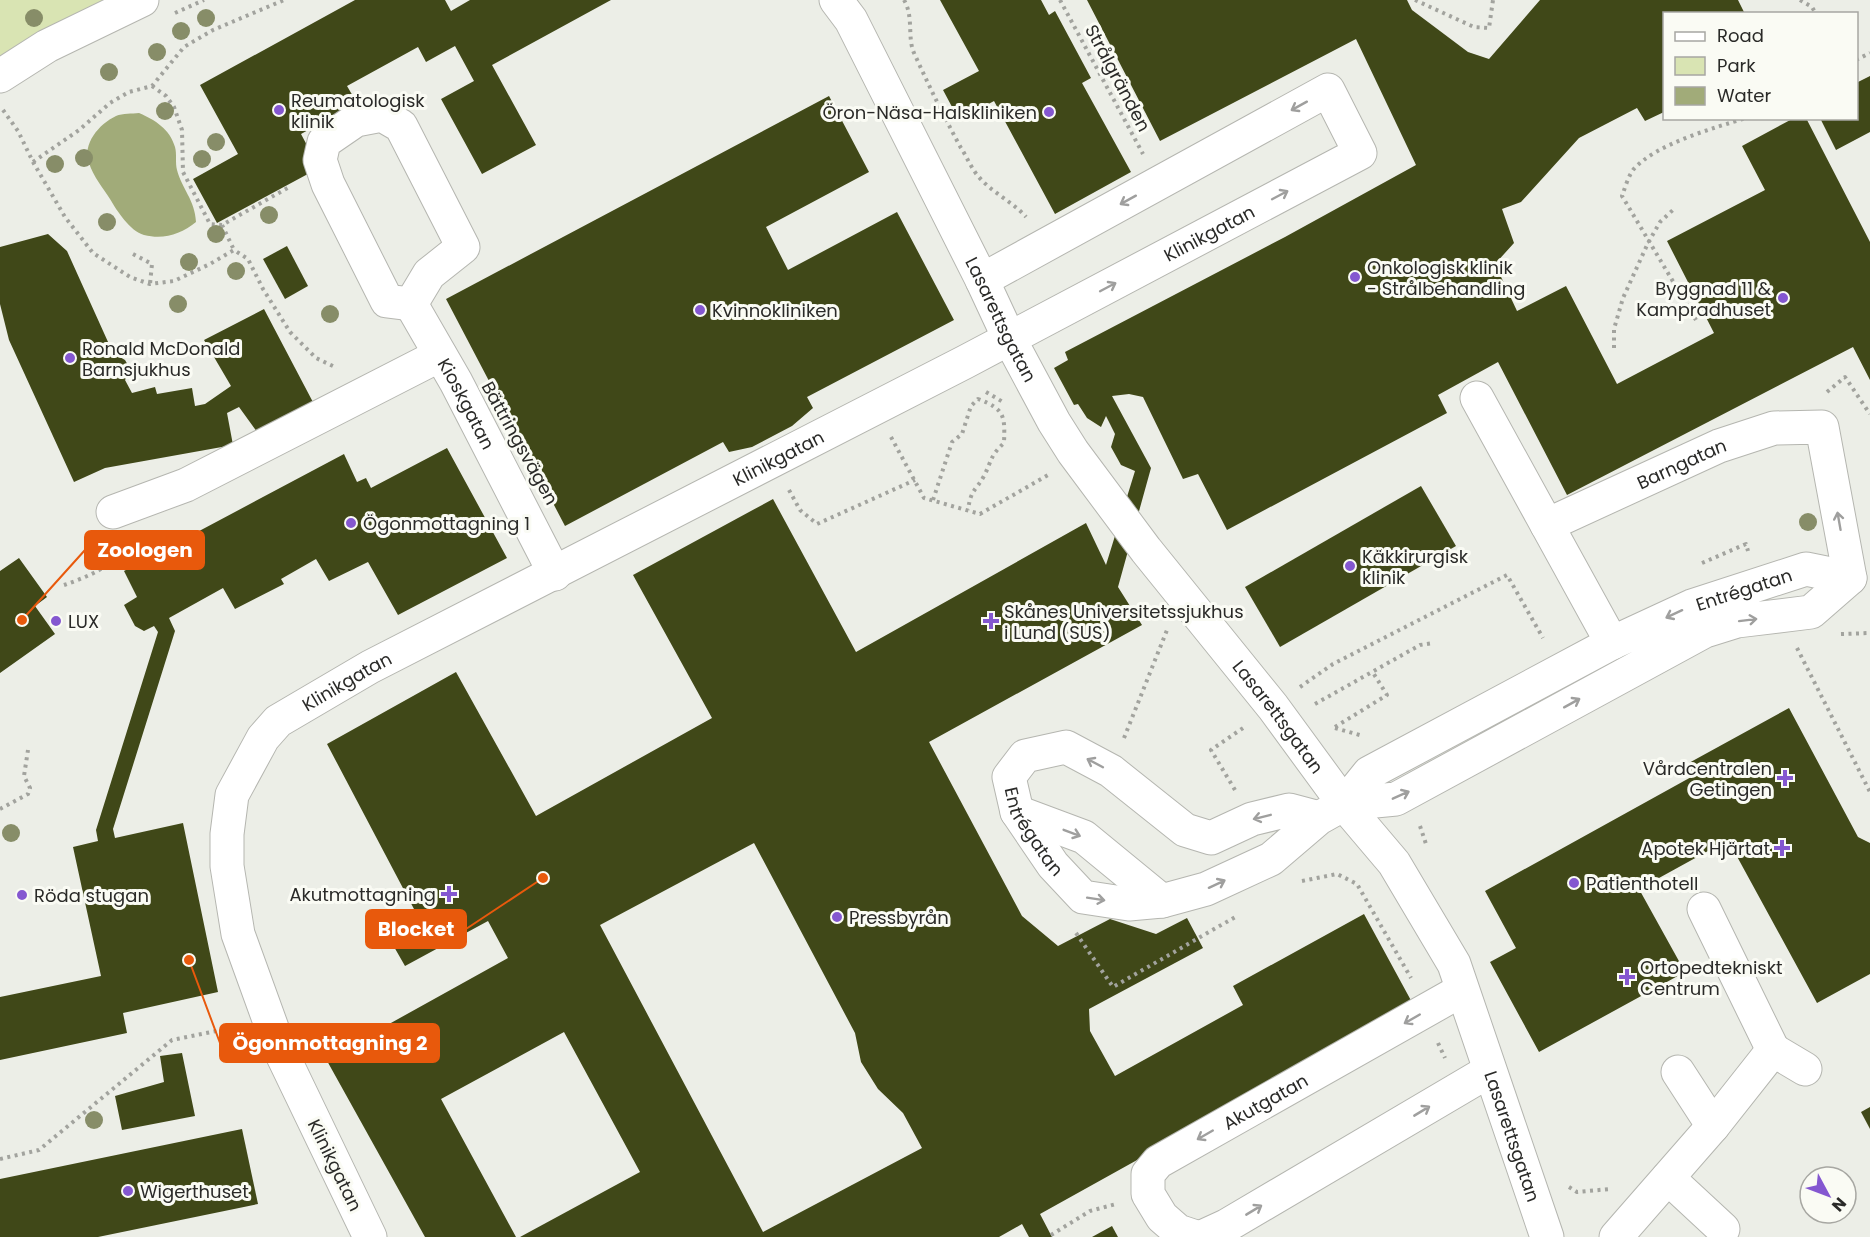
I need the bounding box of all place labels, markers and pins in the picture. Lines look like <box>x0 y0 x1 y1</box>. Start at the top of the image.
place label: Reumatologisk klinik <box>291 88 425 134</box>
place label: Öron-Näsa-Halskliniken <box>822 100 1037 125</box>
marker: Reumatologisk klinik <box>272 103 286 117</box>
marker: Öron-Näsa-Halskliniken <box>1042 105 1056 119</box>
place label: Onkologisk klinik - Strålbehandling <box>1367 255 1525 301</box>
marker: Onkologisk klinik - Strålbehandling <box>1348 270 1362 284</box>
place label: Byggnad 11 & Kampradhuset <box>1636 276 1772 322</box>
marker: Byggnad 11 & Kampradhuset <box>1776 291 1790 305</box>
place label: Kvinnokliniken <box>712 298 838 323</box>
marker: Kvinnokliniken <box>693 303 707 317</box>
place label: Ronald McDonald Barnsjukhus <box>82 336 241 382</box>
marker: Ronald McDonald Barnsjukhus <box>63 351 77 365</box>
place label: Ögonmottagning 1 <box>363 511 530 536</box>
marker: Ögonmottagning 1 <box>344 516 358 530</box>
callout: Zoologen <box>85 531 204 569</box>
place label: Käkkirurgisk klinik <box>1362 544 1469 590</box>
marker: Käkkirurgisk klinik <box>1343 559 1357 573</box>
place label: Skånes Universitetssjukhus i Lund (SUS) <box>1004 599 1244 645</box>
place label: LUX <box>68 609 99 634</box>
marker: Skånes Universitetssjukhus i Lund (SUS) <box>982 612 1000 630</box>
marker: LUX <box>49 614 63 628</box>
place label: Vårdcentralen Getingen <box>1643 756 1772 802</box>
marker: Vårdcentralen Getingen <box>1776 769 1794 787</box>
place label: Apotek Hjärtat <box>1641 836 1770 861</box>
marker: Apotek Hjärtat <box>1775 841 1789 855</box>
place label: Patienthotell <box>1586 871 1698 896</box>
marker: Patienthotell <box>1567 876 1581 890</box>
place label: Akutmottagning <box>289 882 436 907</box>
place label: Röda stugan <box>34 883 149 908</box>
marker: Akutmottagning <box>440 885 458 903</box>
marker: Röda stugan <box>15 888 29 902</box>
place label: Pressbyrån <box>849 905 949 930</box>
callout: Blocket <box>366 910 466 948</box>
marker: Pressbyrån <box>830 910 844 924</box>
place label: Ortopedtekniskt Centrum <box>1640 955 1783 1001</box>
marker: Ortopedtekniskt Centrum <box>1618 968 1636 986</box>
callout: Ögonmottagning 2 <box>220 1024 439 1062</box>
place label: Wigerthuset <box>140 1179 249 1204</box>
marker: Wigerthuset <box>121 1184 135 1198</box>

